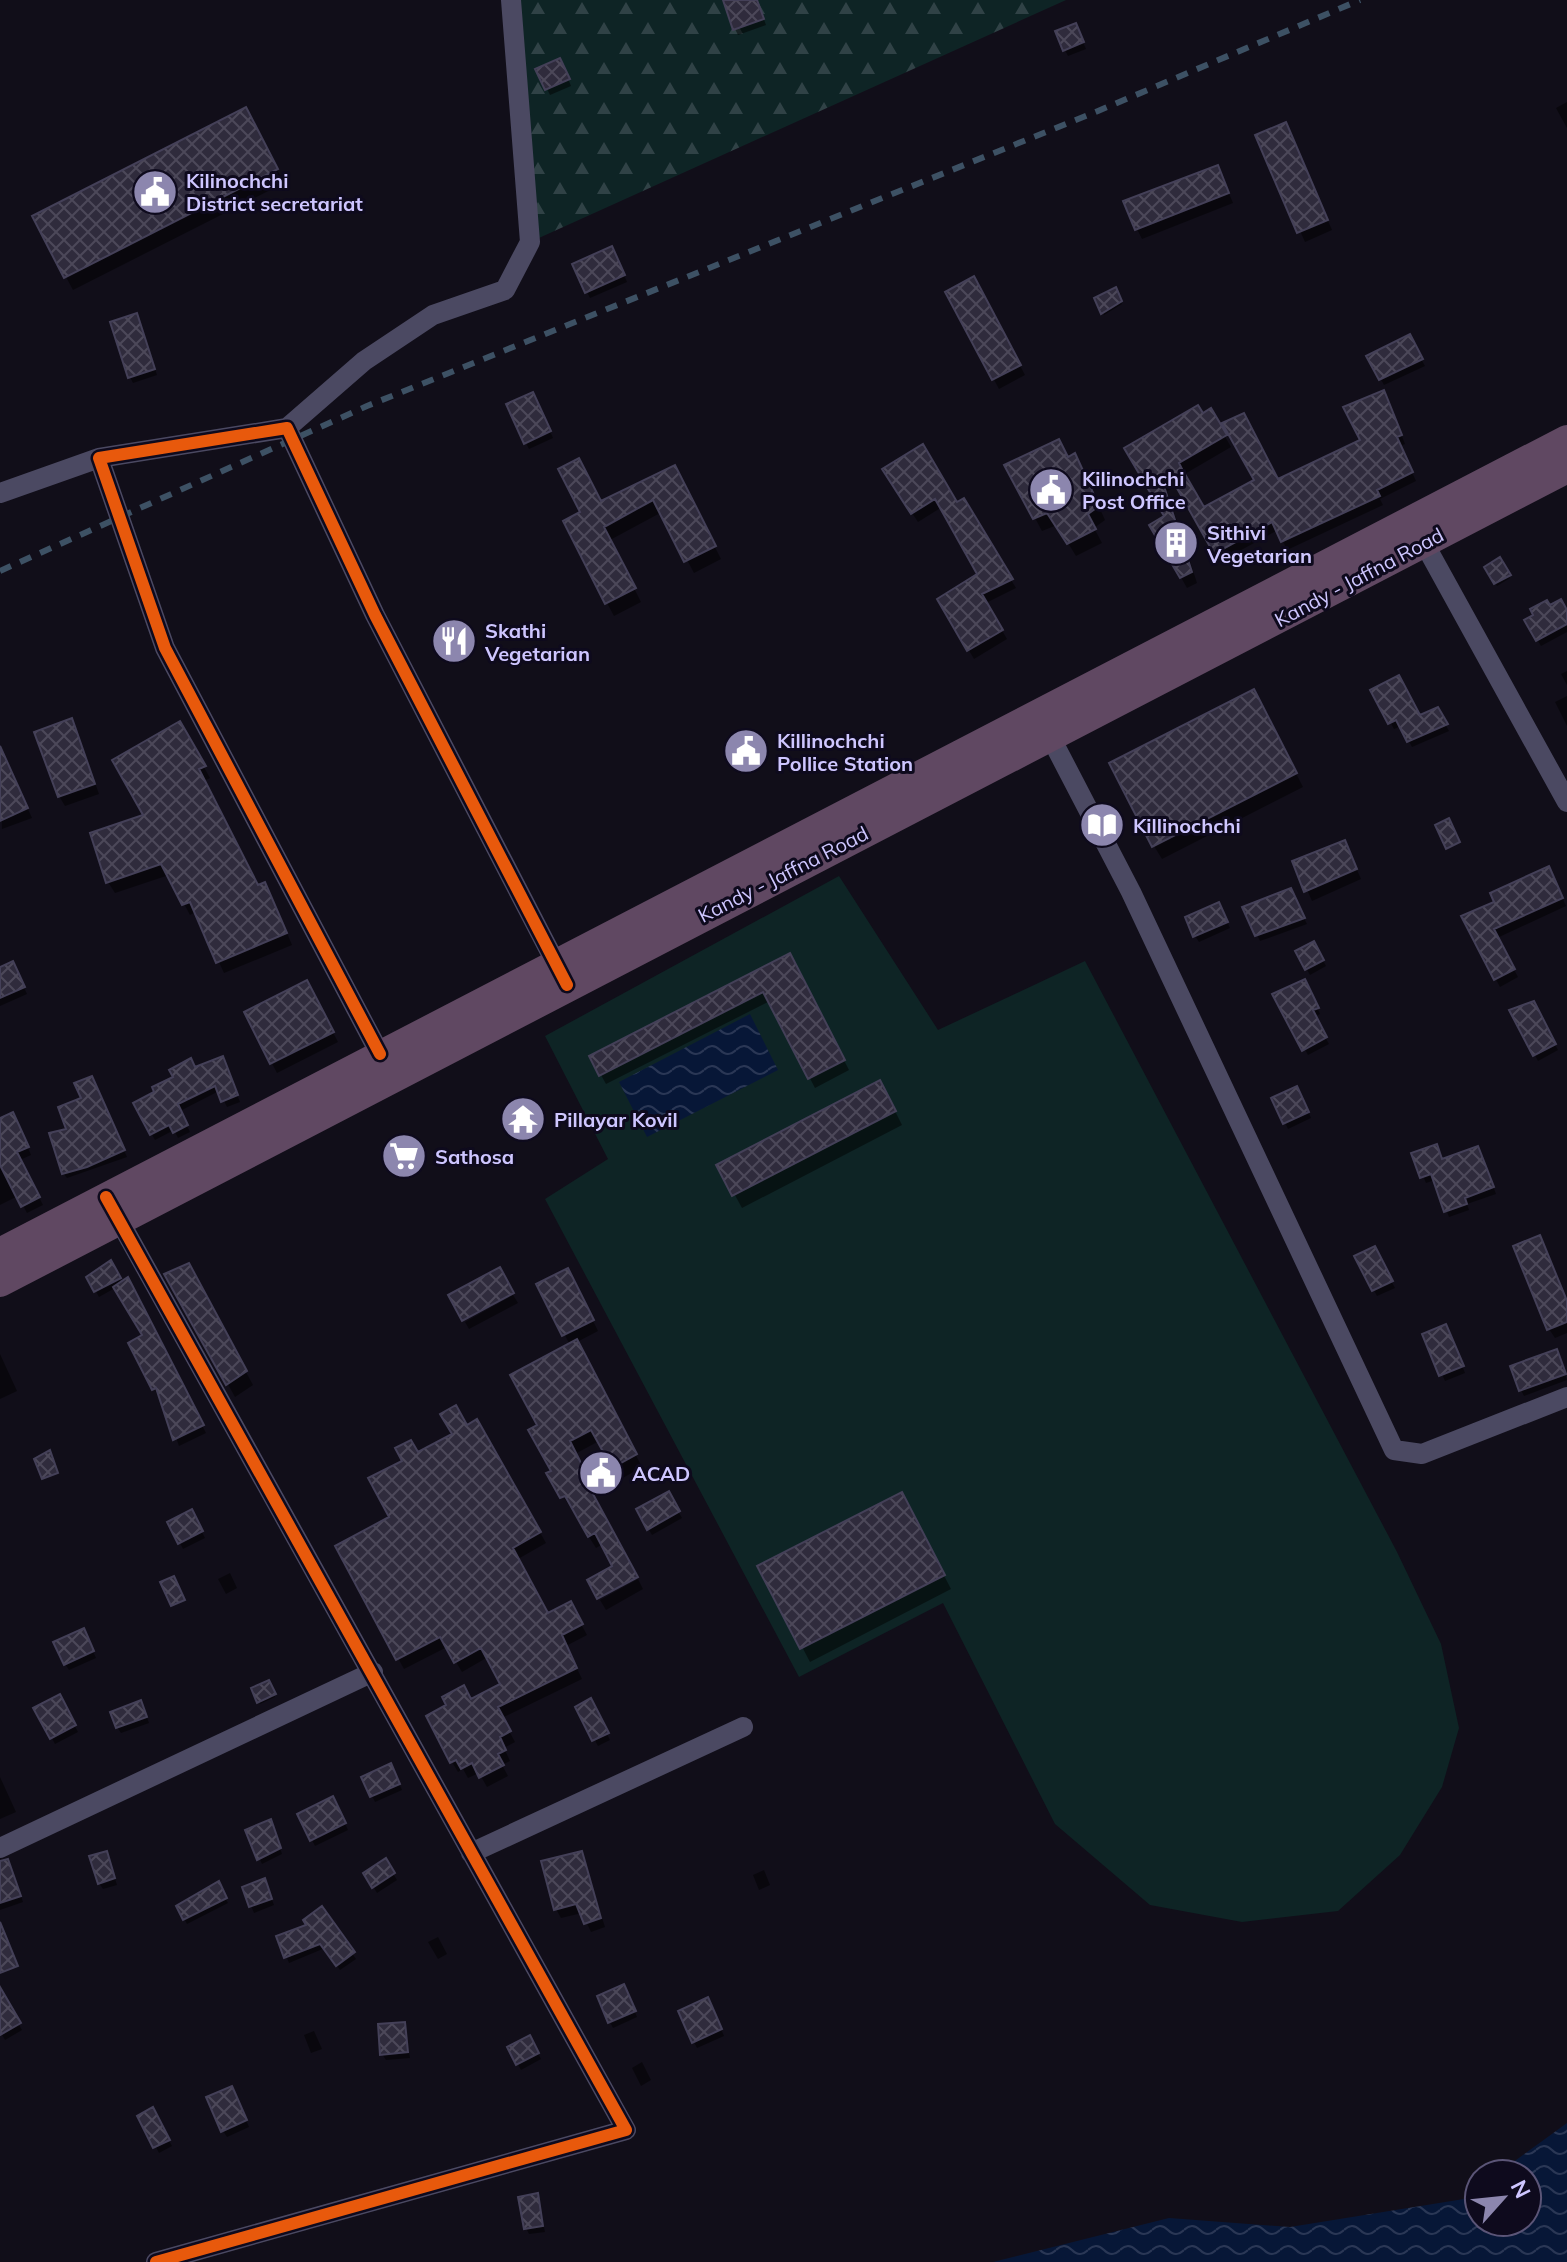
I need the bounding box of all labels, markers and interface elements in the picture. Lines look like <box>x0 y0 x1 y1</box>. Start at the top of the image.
public building icon: Kilinochchi District secretariat <box>131 168 179 216</box>
place label: Kilinochchi District secretariat <box>186 168 363 216</box>
public building icon: Kilinochchi Post Office <box>1027 466 1075 514</box>
place label: Kilinochchi Post Office <box>1082 466 1186 514</box>
building icon: Sithivi Vegetarian <box>1152 519 1200 567</box>
place label: Sithivi Vegetarian <box>1206 520 1312 568</box>
street label: Kandy - Jaffna Road <box>1270 522 1448 632</box>
restaurant icon: Skathi Vegetarian <box>430 617 478 665</box>
place label: Skathi Vegetarian <box>484 618 590 666</box>
public building icon: Killinochchi Pollice Station <box>722 727 770 775</box>
place label: Killinochchi Pollice Station <box>777 728 913 776</box>
library icon: Killinochchi <box>1078 801 1126 849</box>
place label: Killinochchi <box>1133 813 1241 838</box>
street label: Kandy - Jaffna Road <box>694 820 872 928</box>
temple icon: Pillayar Kovil <box>499 1095 547 1143</box>
place label: Pillayar Kovil <box>554 1107 678 1132</box>
supermarket icon: Sathosa <box>380 1132 428 1180</box>
place label: Sathosa <box>435 1144 514 1169</box>
public building icon: ACAD <box>577 1449 625 1497</box>
place label: ACAD <box>632 1461 690 1486</box>
north arrow <box>1463 2158 1543 2238</box>
text: N <box>1505 2175 1537 2203</box>

